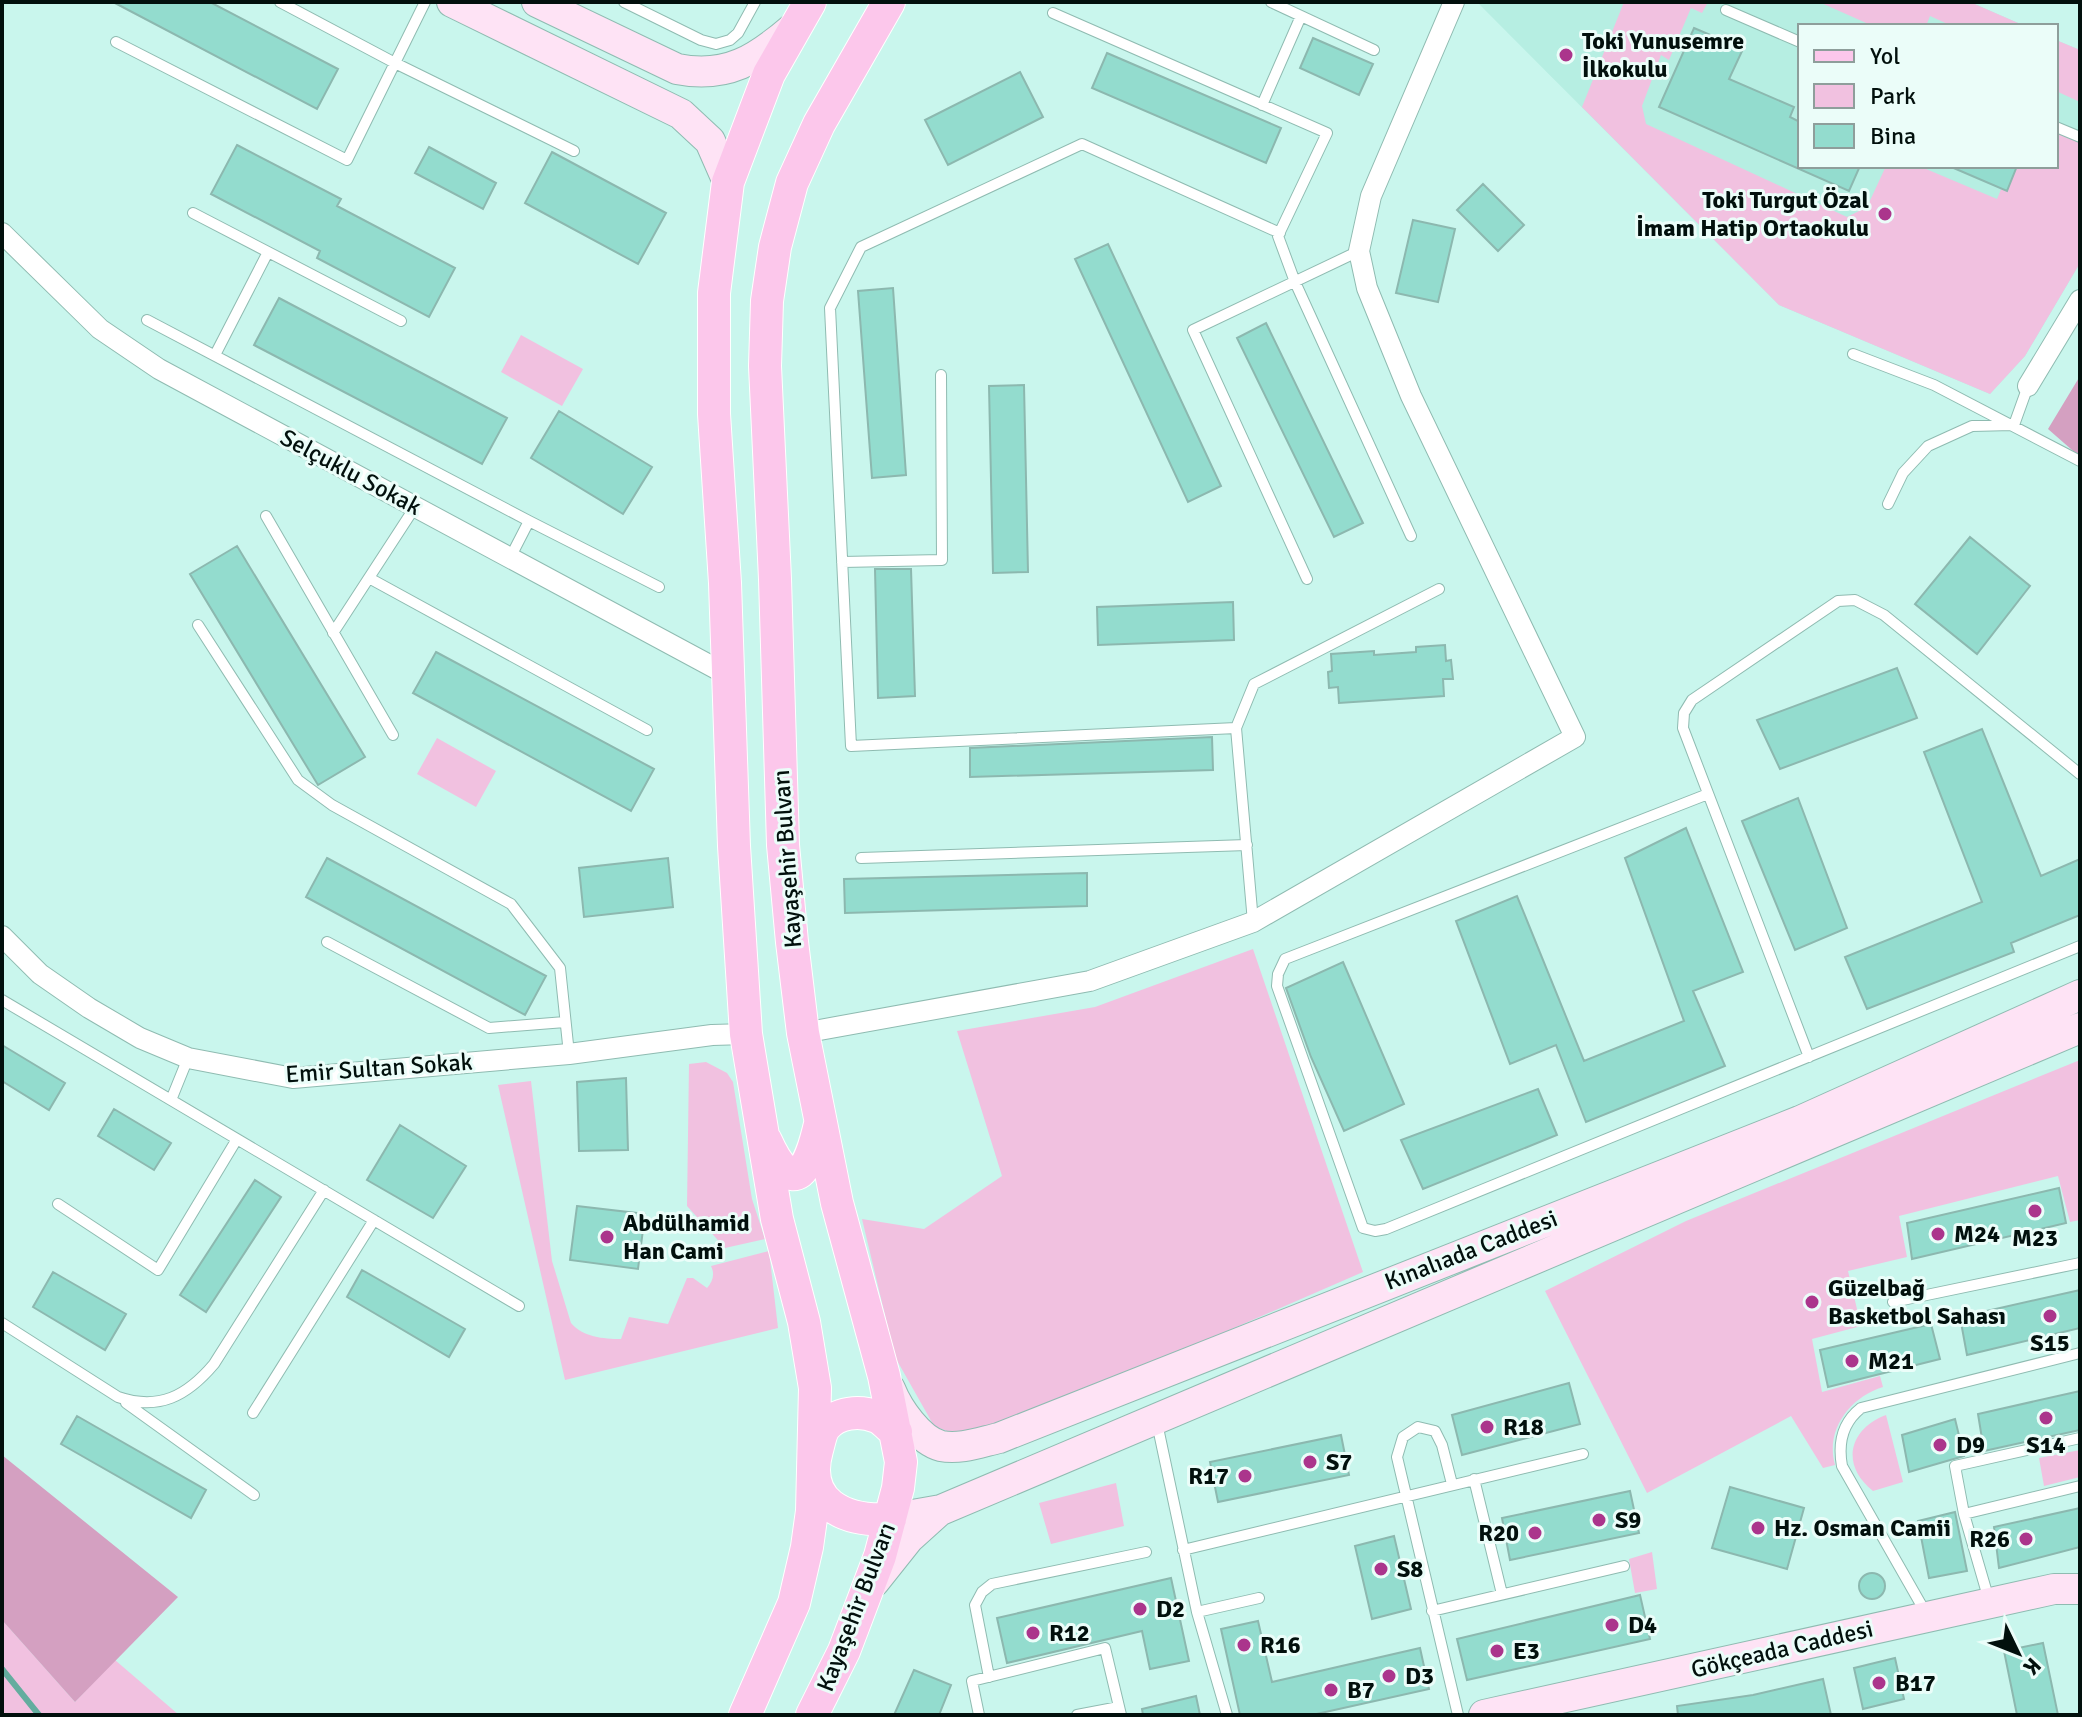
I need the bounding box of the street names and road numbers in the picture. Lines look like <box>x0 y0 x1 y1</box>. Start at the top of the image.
street label: Selçuklu Sokak <box>275 422 427 522</box>
street label: Kayaşehir Bulvarı <box>766 769 808 949</box>
street label: Emir Sultan Sokak <box>284 1046 474 1090</box>
street label: Kınalıada Caddesi <box>1380 1203 1562 1297</box>
street label: Kayaşehir Bulvarı <box>810 1518 902 1696</box>
street label: Gökçeada Caddesi <box>1688 1613 1876 1685</box>

